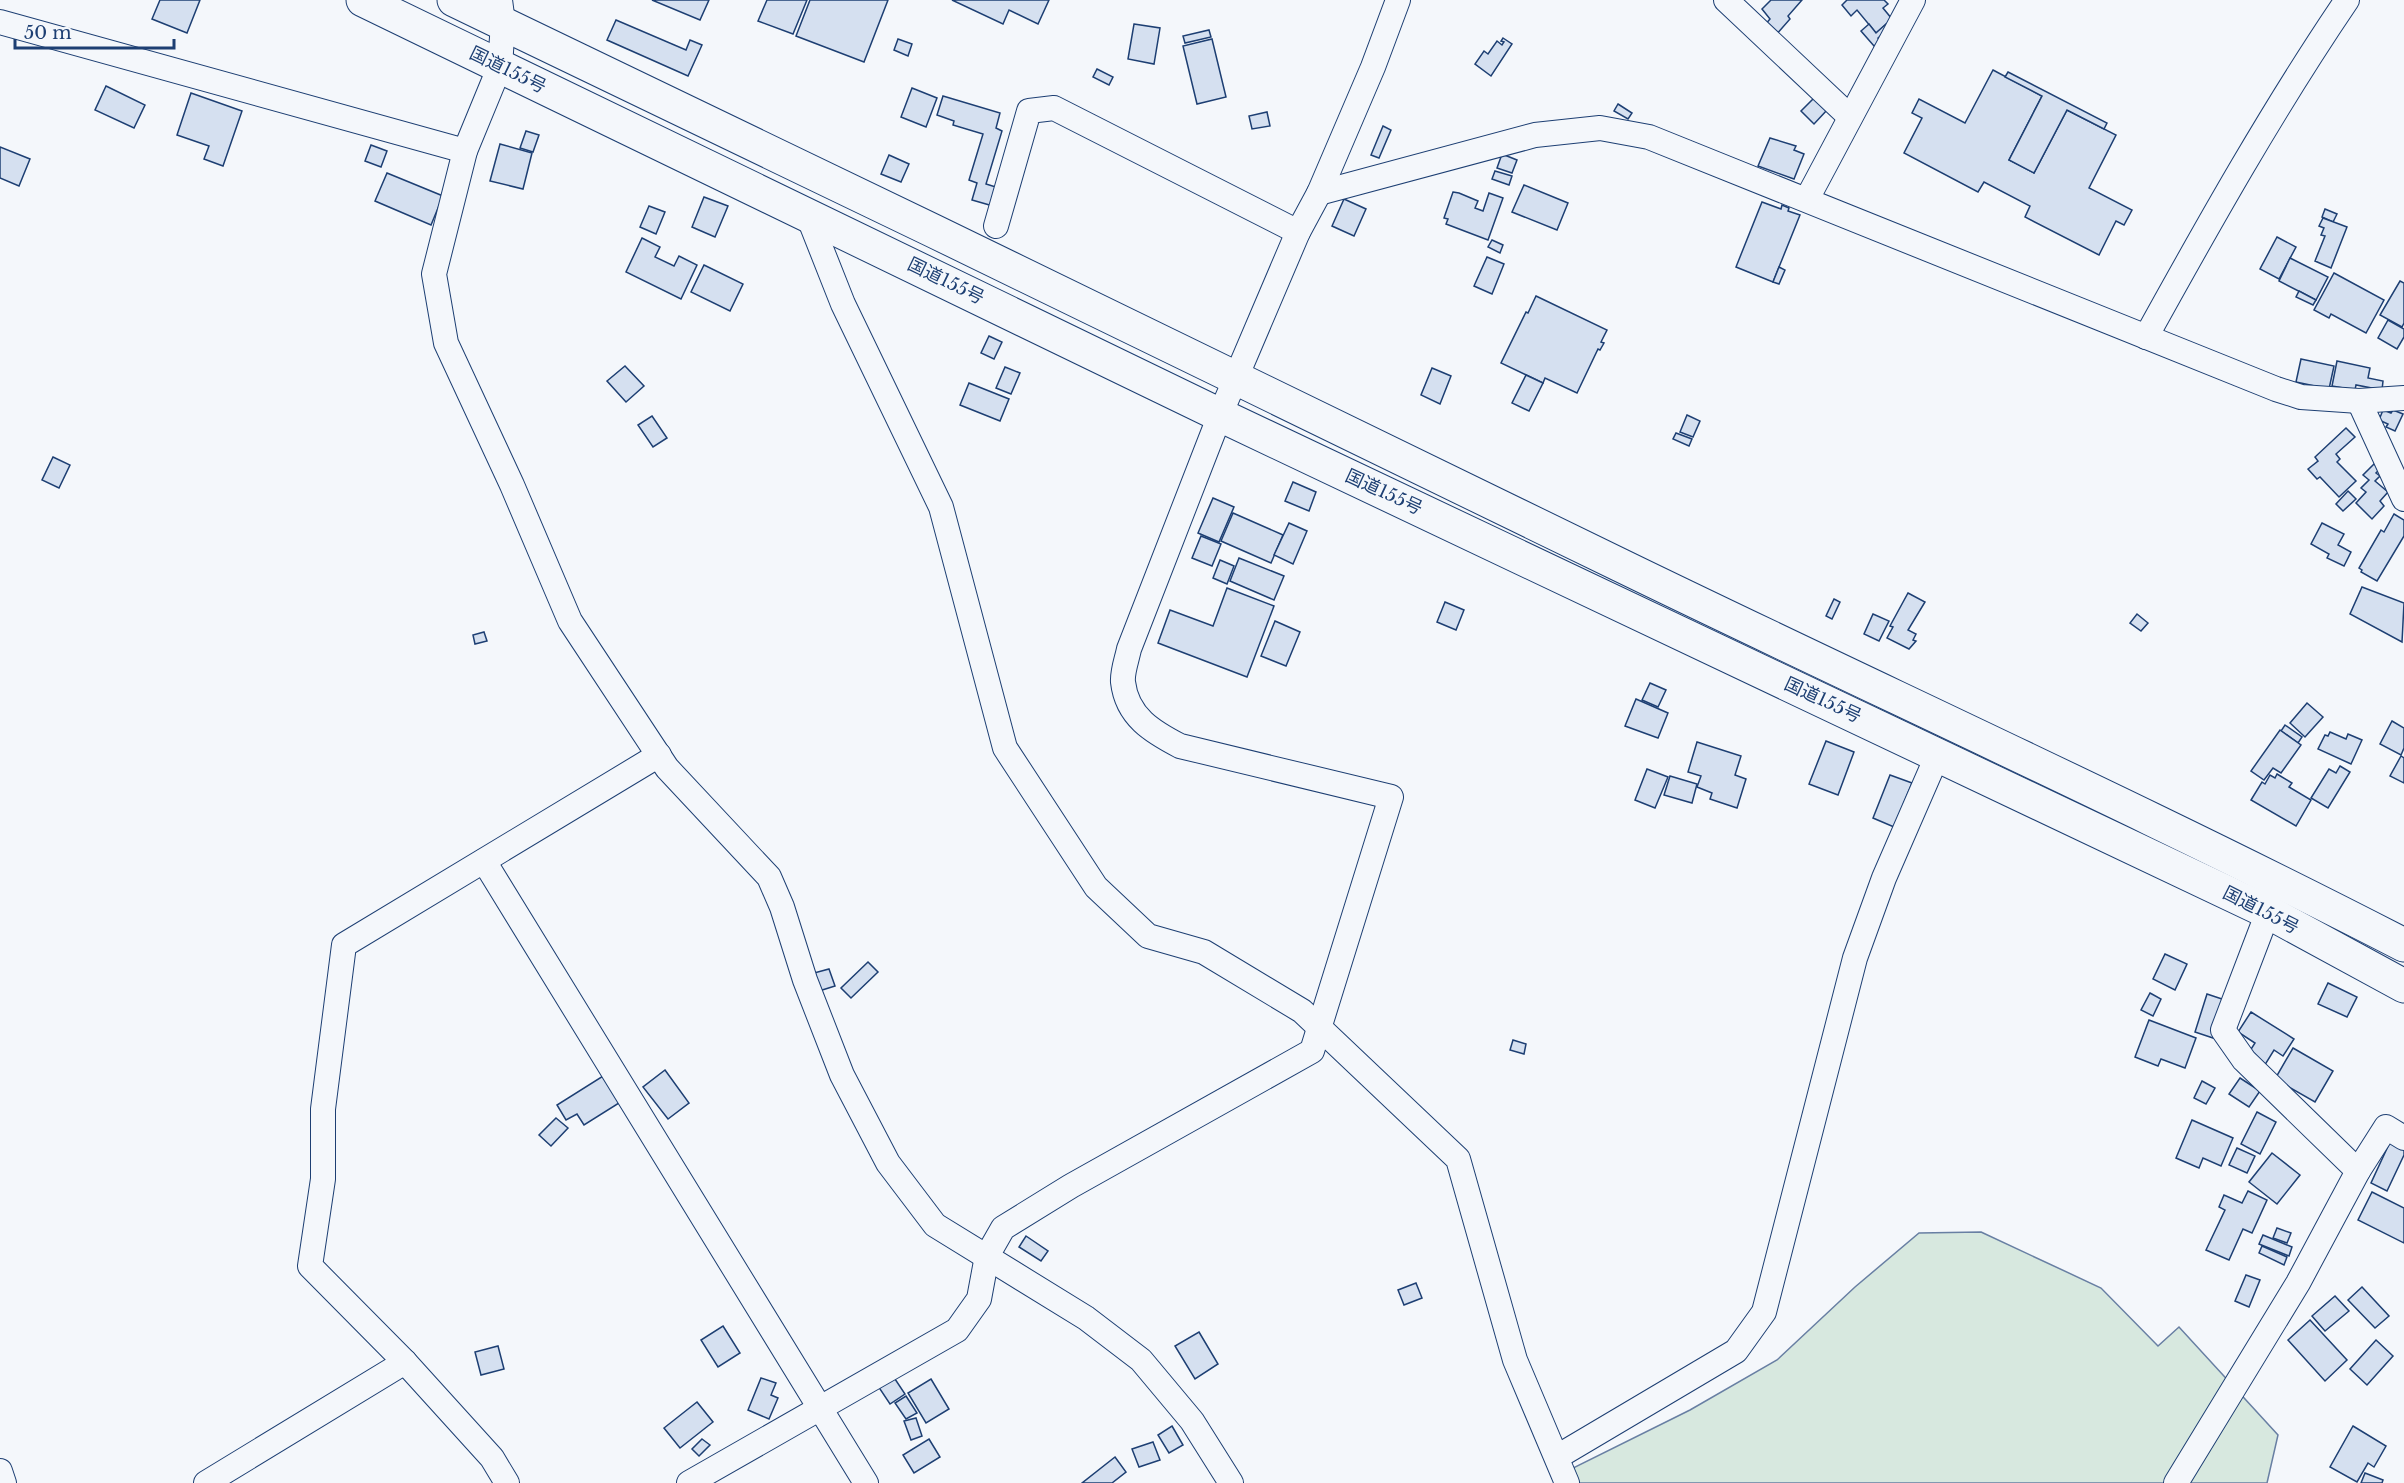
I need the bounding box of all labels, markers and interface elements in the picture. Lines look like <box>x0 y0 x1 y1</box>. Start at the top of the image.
scale bar <box>15 12 174 50</box>
text: 50 m <box>24 22 72 44</box>
street label: 国道155号 <box>466 42 550 98</box>
street label: 国道155号 <box>904 253 988 309</box>
street label: 国道155号 <box>1342 465 1426 519</box>
street label: 国道155号 <box>1781 673 1865 727</box>
street label: 国道155号 <box>2219 881 2303 939</box>

